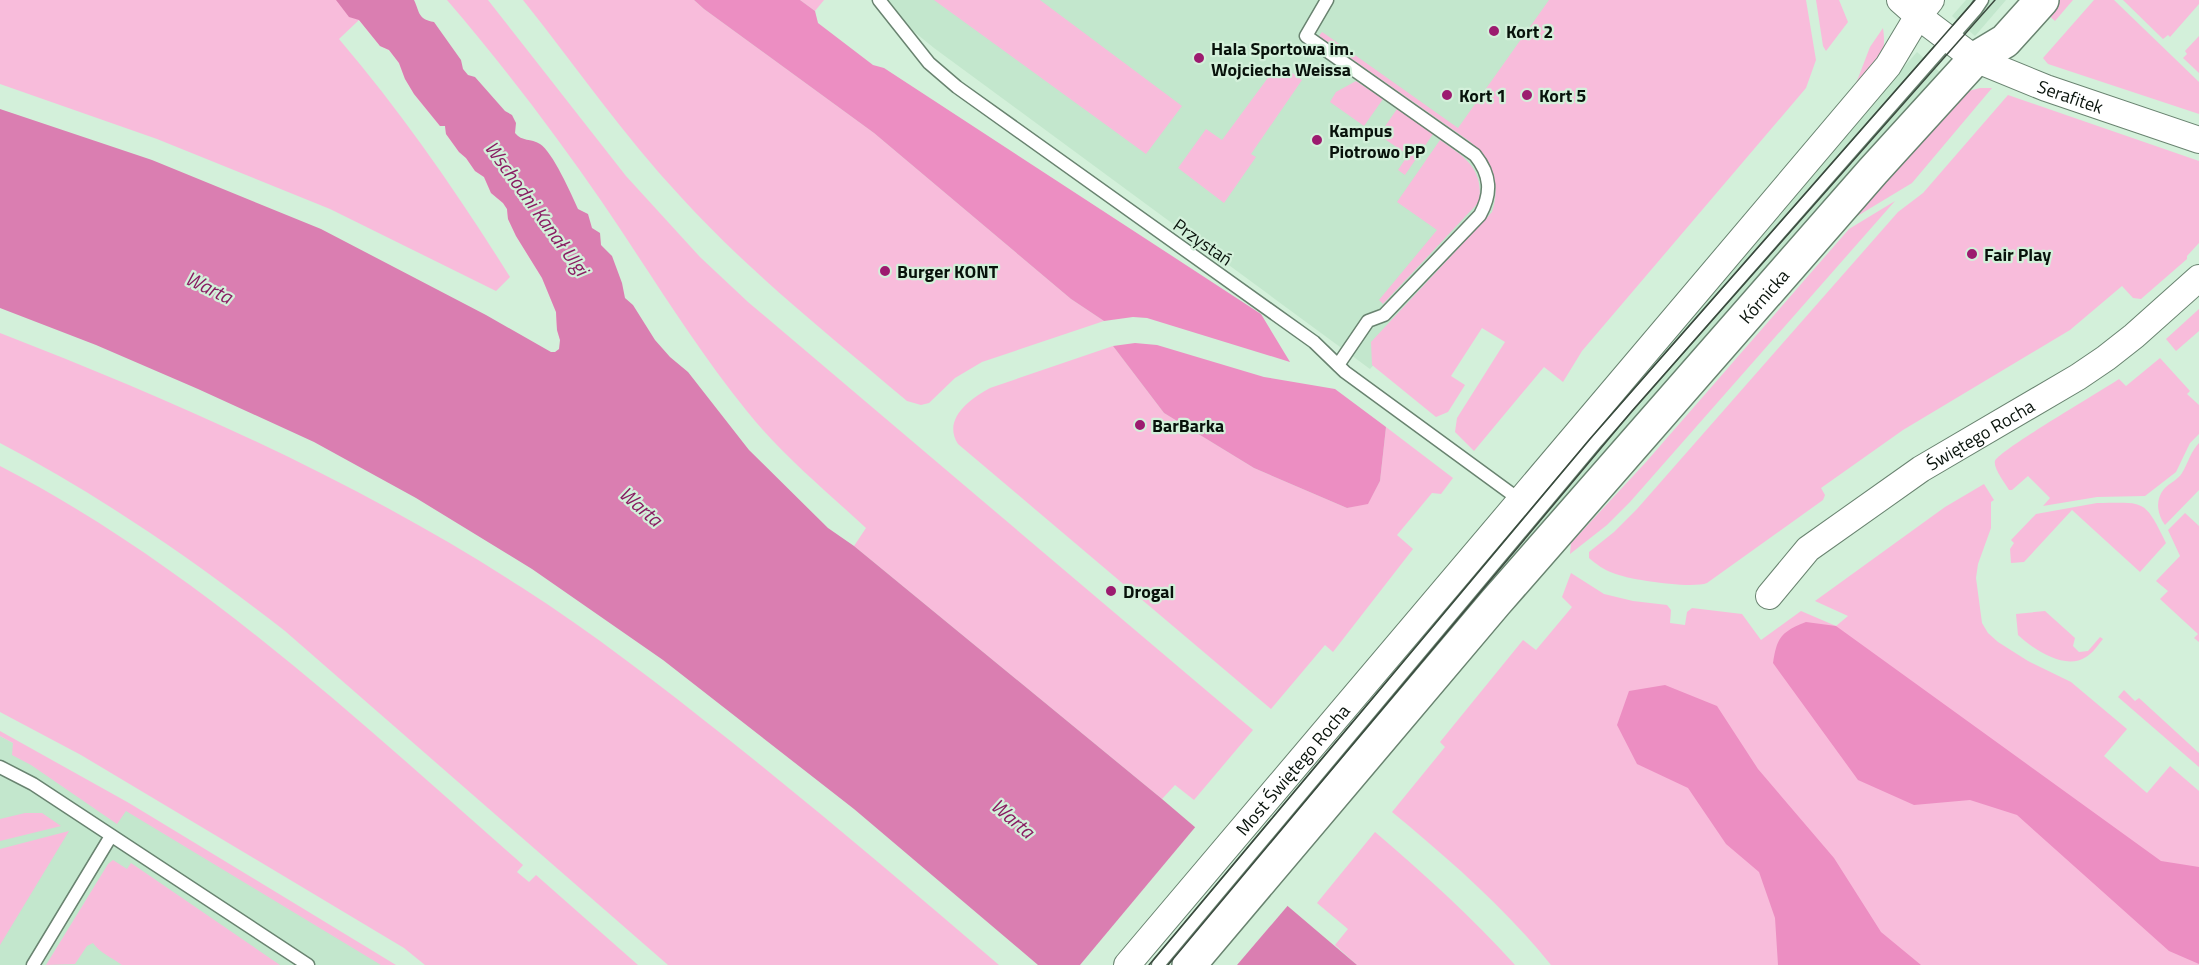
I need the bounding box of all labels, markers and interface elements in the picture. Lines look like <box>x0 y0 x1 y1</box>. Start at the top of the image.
place label: Kort 2 <box>1506 18 1553 45</box>
marker: Kort 2 <box>1487 24 1501 38</box>
place label: Hala Sportowa im. Wojciecha Weissa <box>1211 35 1354 83</box>
marker: Hala Sportowa im. Wojciecha Weissa <box>1192 51 1206 65</box>
street label: Serafitek <box>2033 72 2107 120</box>
place label: Kort 1 <box>1459 82 1506 109</box>
place label: Kort 5 <box>1539 82 1586 109</box>
marker: Kort 1 <box>1440 88 1454 102</box>
marker: Kort 5 <box>1520 88 1534 102</box>
place label: Kampus Piotrowo PP <box>1329 117 1426 165</box>
marker: Kampus Piotrowo PP <box>1310 133 1324 147</box>
water label: Wschodni Kanał Ulgi <box>477 134 598 284</box>
street label: Przystań <box>1168 212 1238 272</box>
place label: Fair Play <box>1984 241 2051 268</box>
marker: Fair Play <box>1965 247 1979 261</box>
place label: Burger KONT <box>897 258 999 285</box>
water label: Warta <box>180 262 239 312</box>
street label: Kórnicka <box>1732 263 1795 329</box>
marker: Burger KONT <box>878 264 892 278</box>
street label: Świętego Rocha <box>1921 392 2039 477</box>
place label: BarBarka <box>1152 412 1224 439</box>
marker: BarBarka <box>1133 418 1147 432</box>
water label: Warta <box>612 478 670 534</box>
place label: Drogal <box>1123 578 1174 605</box>
marker: Drogal <box>1104 584 1118 598</box>
street label: Most Świętego Rocha <box>1229 698 1356 841</box>
water label: Warta <box>984 790 1042 846</box>

